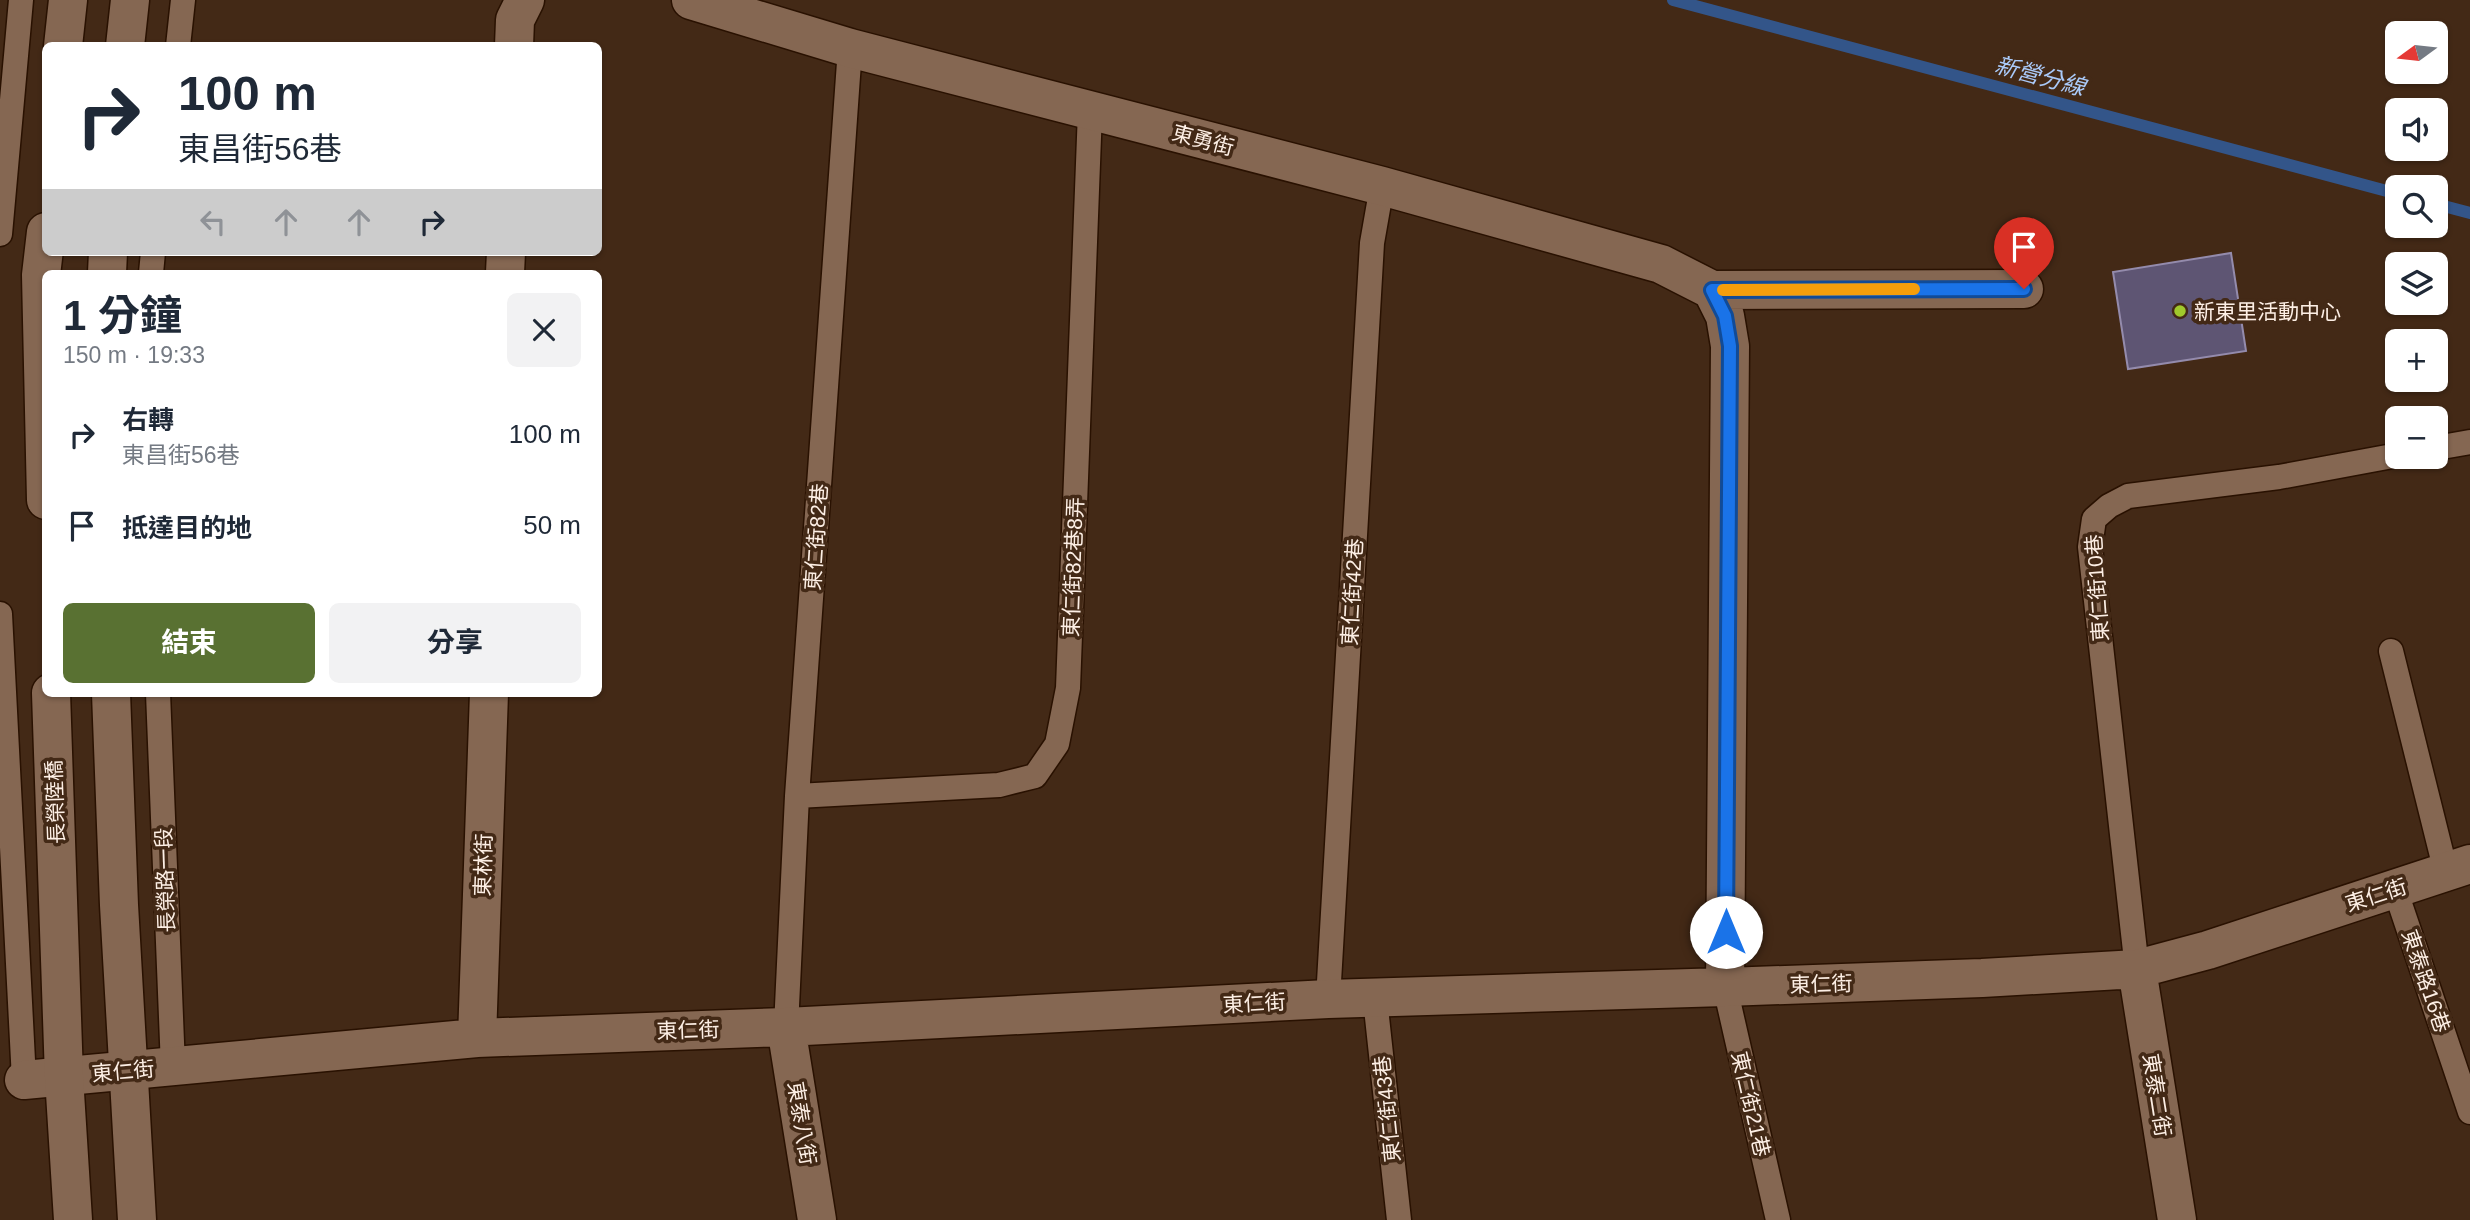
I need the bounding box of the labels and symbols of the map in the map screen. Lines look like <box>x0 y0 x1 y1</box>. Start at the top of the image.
north arrow <box>2385 21 2448 84</box>
water label: 新營分線 <box>1992 52 2091 101</box>
street label: 東勇街 <box>1170 121 1236 159</box>
pin <box>1994 217 2054 289</box>
place label: 新東里活動中心 <box>2194 300 2341 323</box>
marker: 新東里活動中心 <box>2172 303 2188 319</box>
street label: 東仁街82巷 <box>801 483 831 591</box>
street label: 東仁街82巷8弄 <box>1059 497 1087 637</box>
street label: 東仁街10巷 <box>2082 534 2112 642</box>
street label: 東仁街42巷 <box>1338 538 1366 646</box>
street label: 長榮陸橋 <box>42 760 68 844</box>
street label: 長榮路一段 <box>152 827 178 933</box>
street label: 東林街 <box>470 833 496 897</box>
street label: 東仁街 <box>2342 874 2410 916</box>
position arrow <box>1689 895 1763 969</box>
street label: 東泰路16巷 <box>2398 927 2454 1035</box>
street label: 東仁街 <box>1789 971 1853 997</box>
street label: 東仁街 <box>1222 990 1286 1016</box>
street label: 東仁街 <box>656 1017 720 1043</box>
street label: 東仁街21巷 <box>1728 1049 1774 1159</box>
street label: 東泰二街 <box>2139 1052 2175 1138</box>
street label: 東仁街43巷 <box>1370 1054 1404 1164</box>
street label: 東仁街 <box>91 1057 155 1085</box>
street label: 東泰八街 <box>784 1080 820 1166</box>

